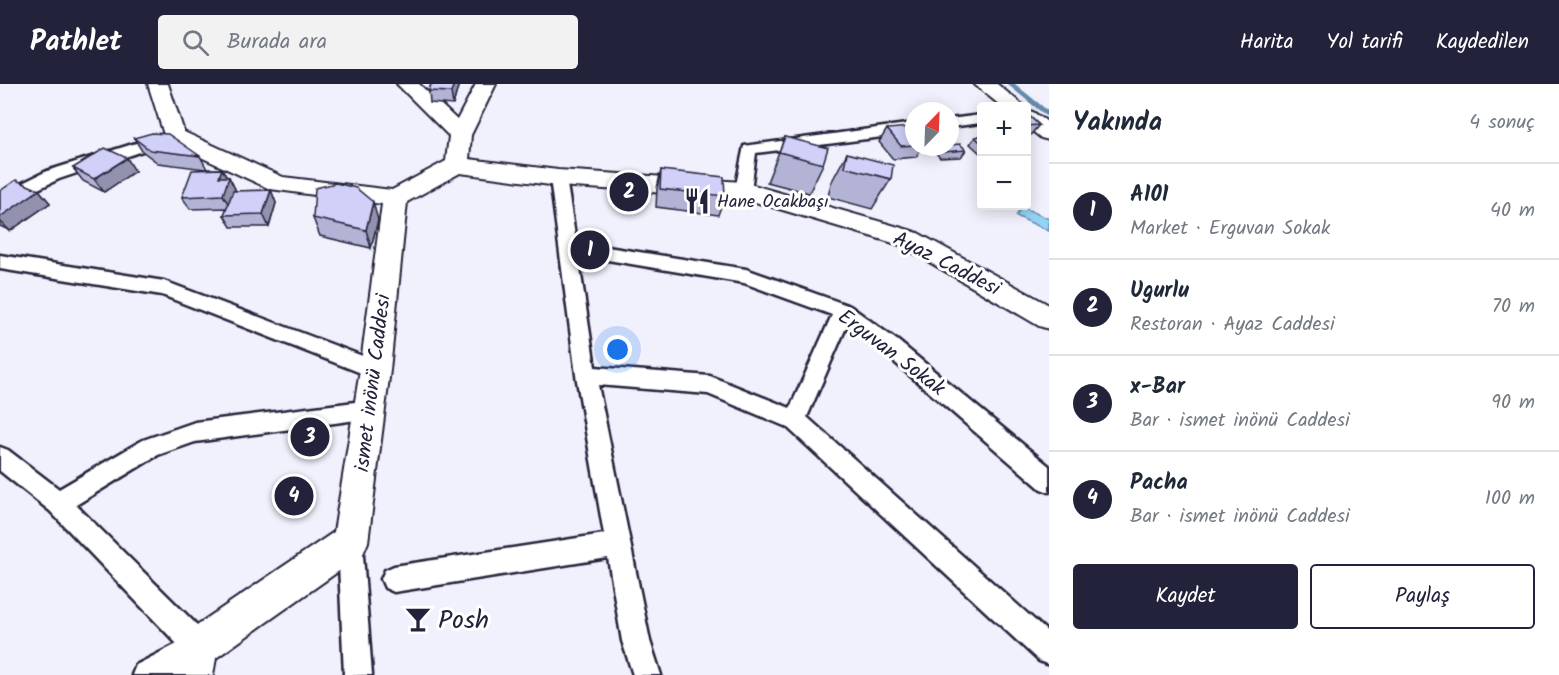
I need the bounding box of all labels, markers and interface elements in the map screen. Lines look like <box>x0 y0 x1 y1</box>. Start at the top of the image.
search box <box>158 15 578 69</box>
text: Pathlet <box>30 20 122 65</box>
text: Burada ara <box>227 25 327 60</box>
icon: search <box>179 26 212 59</box>
text: Harita <box>1240 26 1294 59</box>
text: Yol tarifi <box>1327 26 1403 59</box>
text: Kaydedilen <box>1436 26 1529 59</box>
north arrow <box>905 102 959 156</box>
map controls <box>977 102 1031 210</box>
button: + <box>977 102 1031 156</box>
text: Yakında <box>1073 102 1162 144</box>
text: 4 sonuç <box>1469 107 1535 139</box>
button: − <box>977 156 1031 210</box>
pin: 2 <box>610 170 648 214</box>
text: A101 <box>1130 178 1168 213</box>
restaurant icon: Hane Ocakbaşı <box>682 186 712 216</box>
place label: Hane Ocakbaşı <box>717 188 829 217</box>
text: 1 <box>1089 195 1096 227</box>
text: 40 m <box>1490 195 1535 227</box>
text: Market · Erguvan Sokak <box>1130 213 1330 245</box>
street label: Ayaz Caddesi <box>887 223 1007 306</box>
pin: 1 <box>570 228 610 272</box>
text: Ugurlu <box>1130 274 1189 309</box>
street label: ismet inönü Caddesi <box>346 291 401 474</box>
text: 2 <box>1087 291 1098 323</box>
text: 70 m <box>1492 291 1535 323</box>
street label: Erguvan Sokak <box>830 302 952 405</box>
text: Restoran · Ayaz Caddesi <box>1130 309 1335 341</box>
your location <box>603 335 632 364</box>
text: x-Bar <box>1130 370 1185 405</box>
text: 3 <box>1087 387 1098 419</box>
text: 90 m <box>1491 387 1535 419</box>
text: Bar · ismet inönü Caddesi <box>1130 405 1350 437</box>
pin: 3 <box>290 414 330 460</box>
text: Pacha <box>1130 466 1188 501</box>
pin: 4 <box>274 474 314 518</box>
text: 4 <box>1087 483 1098 515</box>
text: 100 m <box>1485 483 1535 515</box>
text: Bar · ismet inönü Caddesi <box>1130 501 1350 533</box>
button: Kaydet <box>1073 564 1298 629</box>
button: Paylaş <box>1310 564 1535 629</box>
place label: Posh <box>438 600 489 642</box>
bar icon: Posh <box>403 604 433 634</box>

